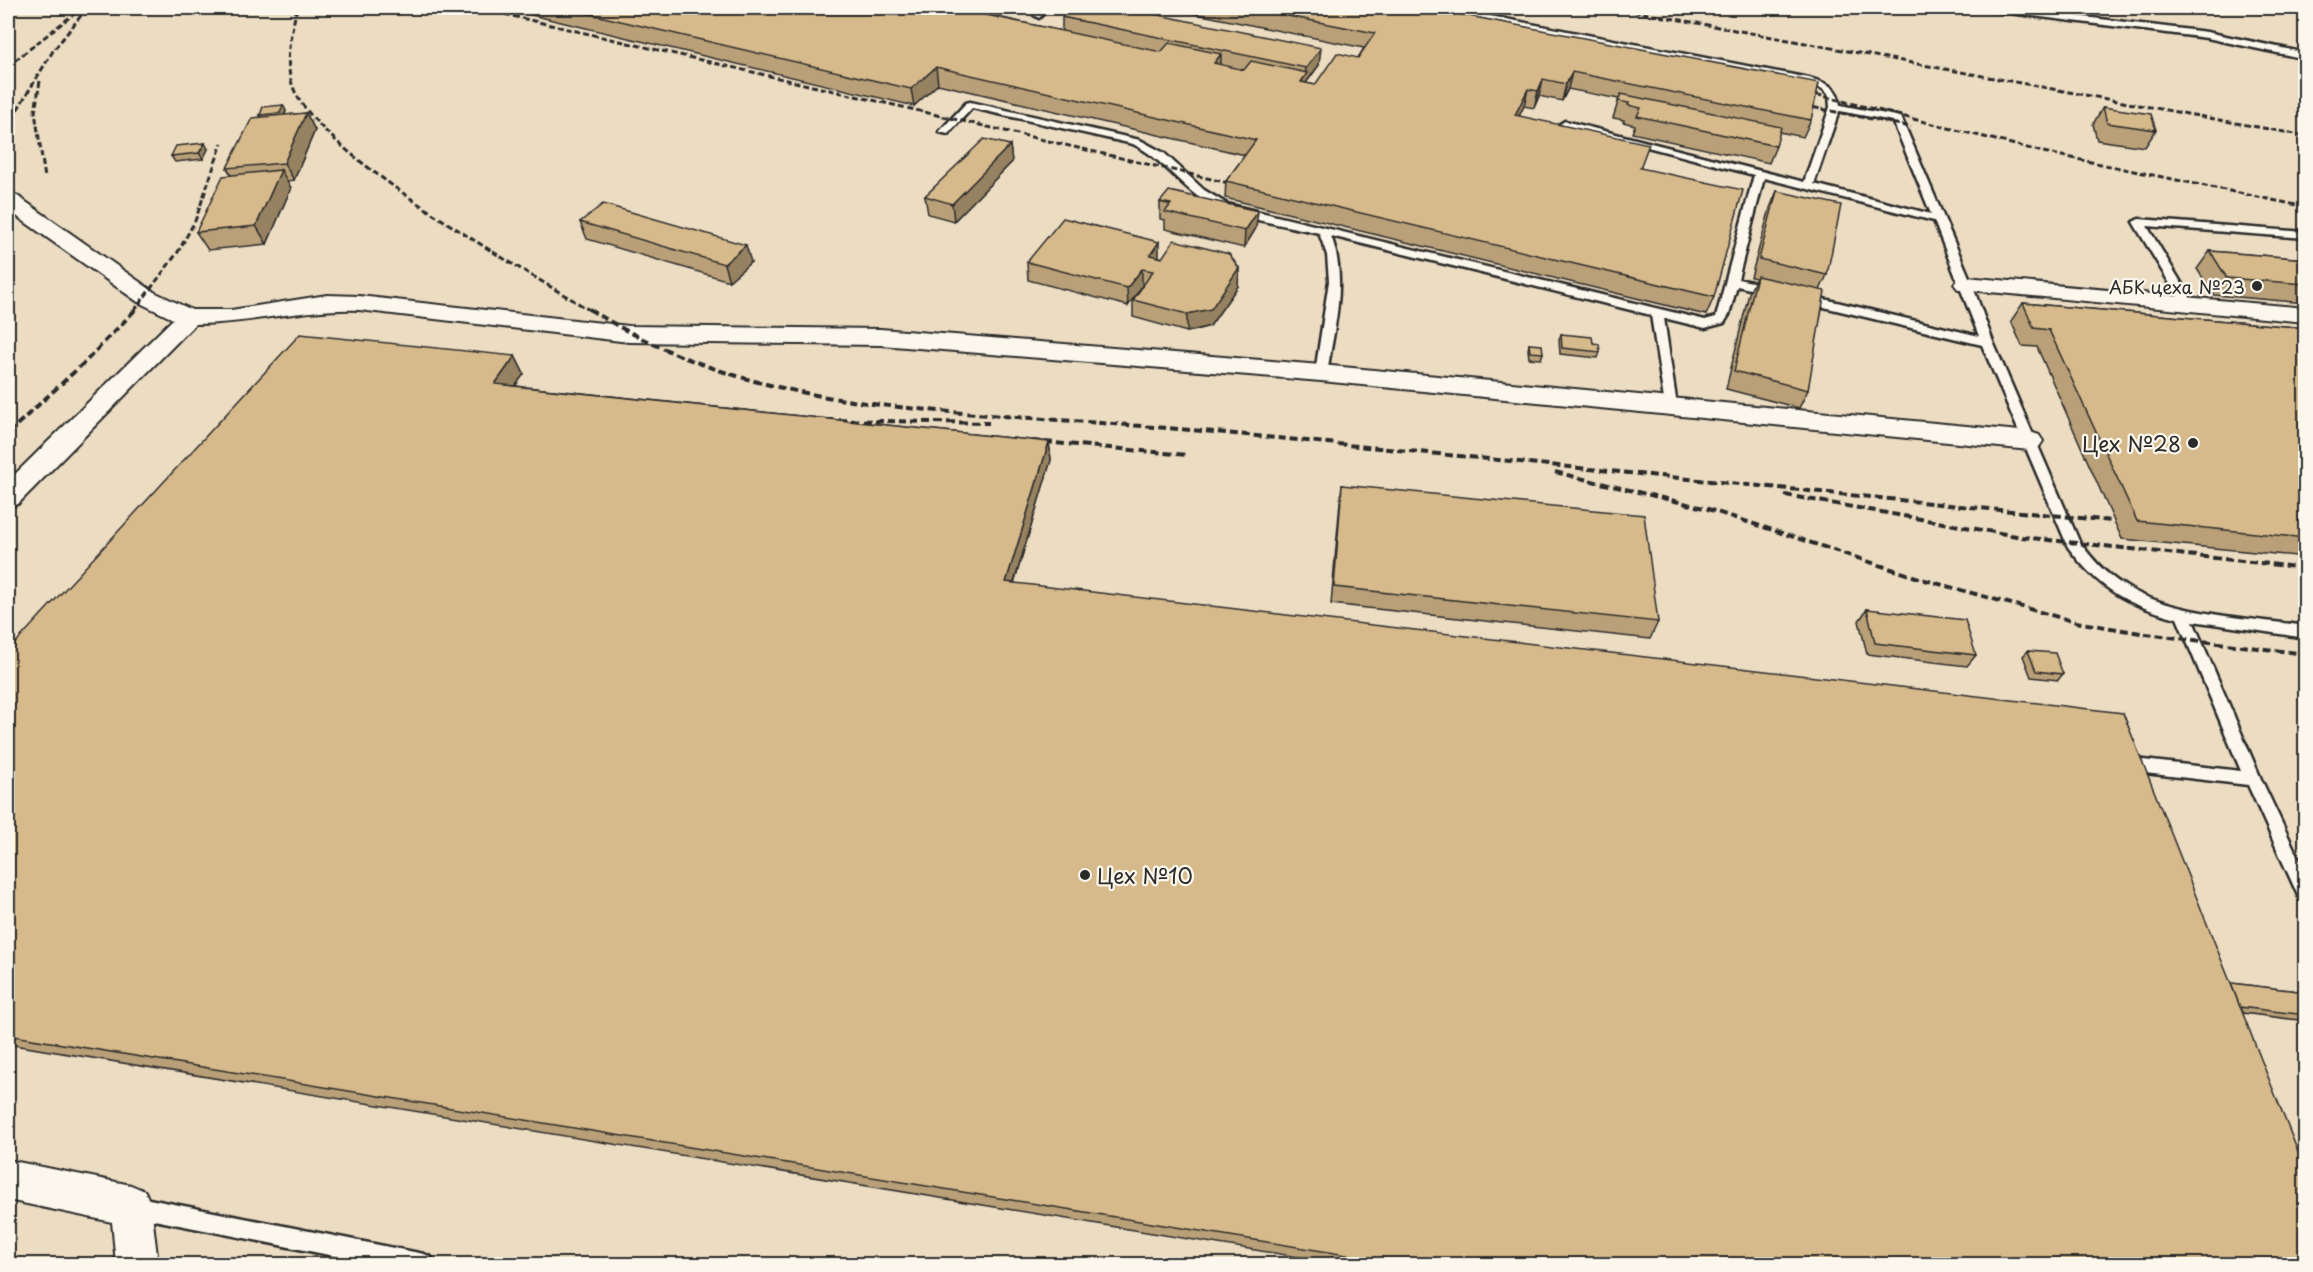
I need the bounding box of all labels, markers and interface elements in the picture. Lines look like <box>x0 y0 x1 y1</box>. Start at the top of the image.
place label: АБК цеха №23 <box>2109 273 2245 300</box>
marker: АБК цеха №23 <box>2250 279 2264 293</box>
place label: Цех №28 <box>2082 427 2181 459</box>
marker: Цех №28 <box>2186 436 2200 450</box>
place label: Цех №10 <box>1097 859 1193 891</box>
marker: Цех №10 <box>1078 868 1092 882</box>

